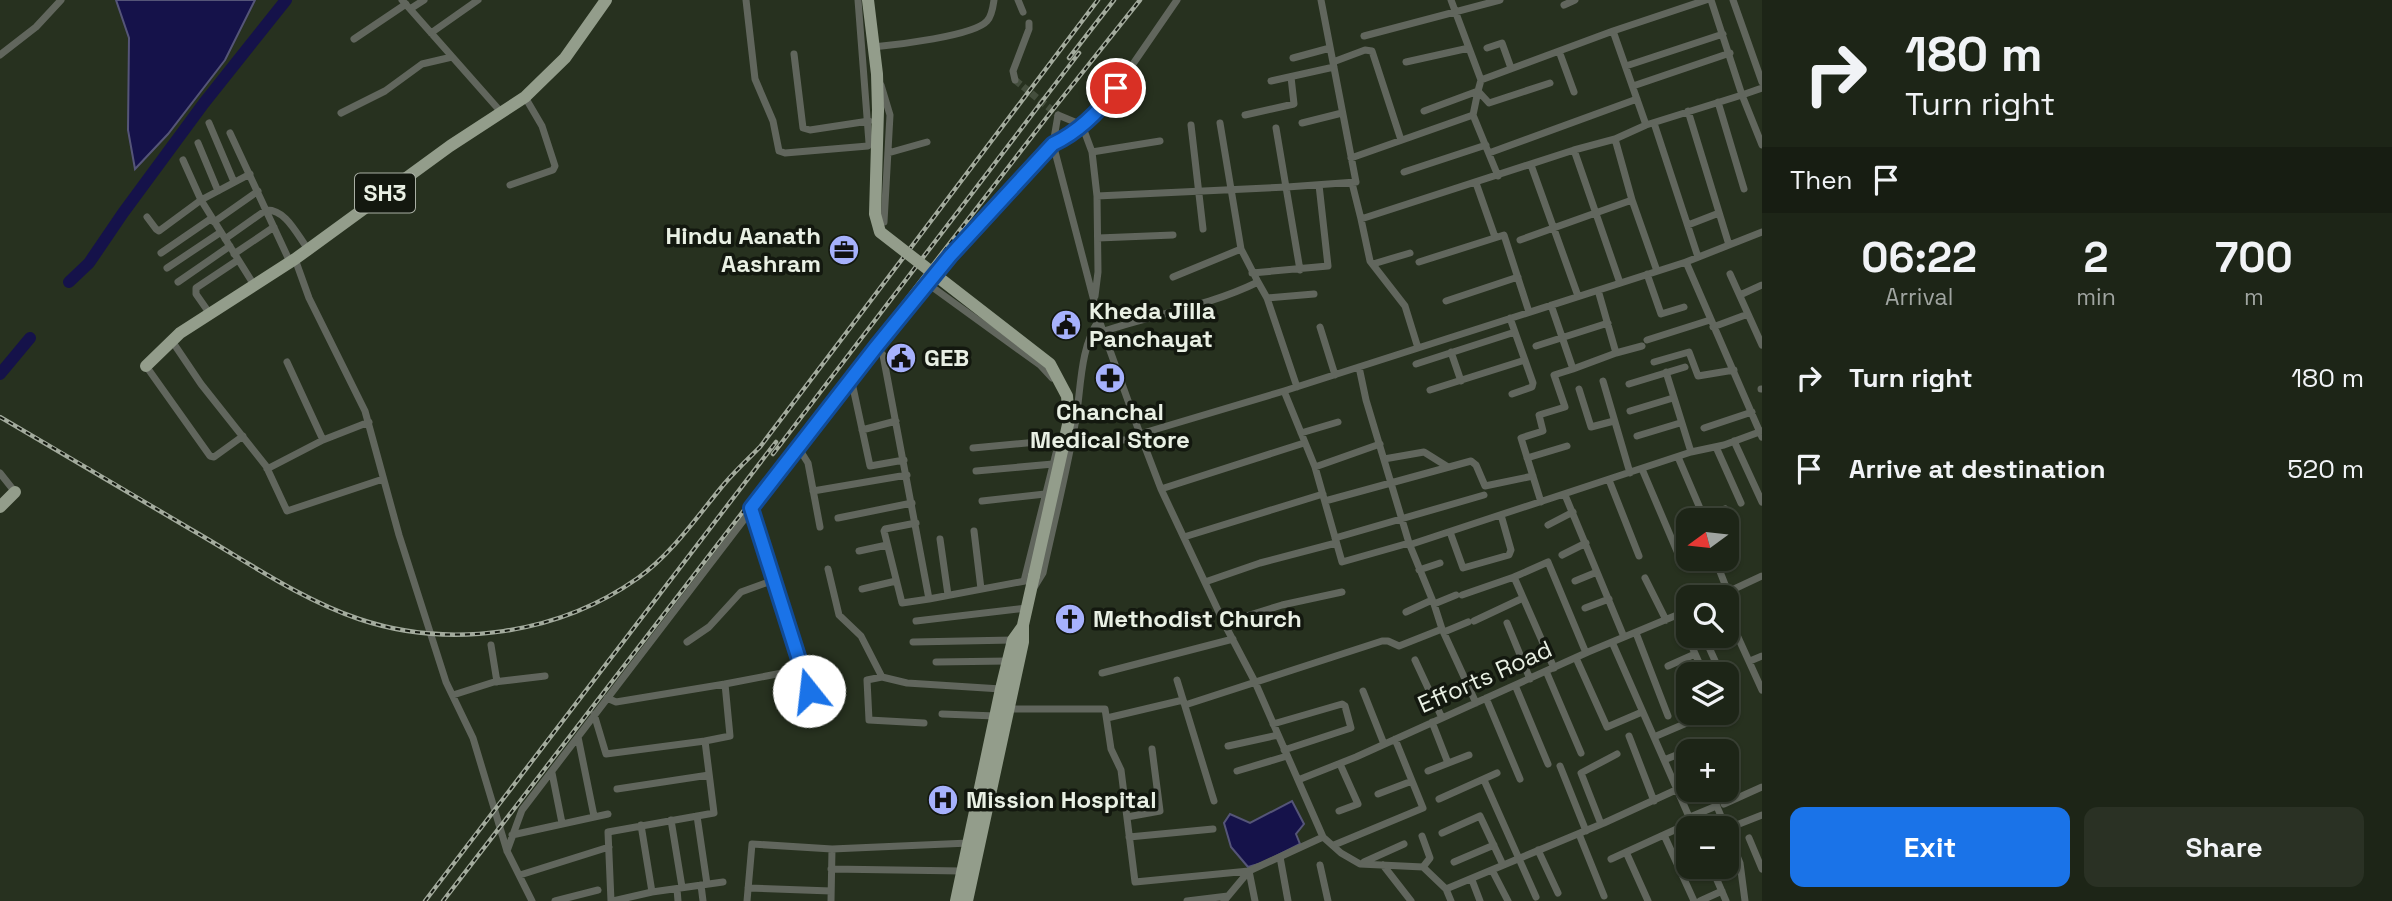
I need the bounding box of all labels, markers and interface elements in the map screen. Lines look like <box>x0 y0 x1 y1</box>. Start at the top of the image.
text: 180 m <box>1905 23 2043 85</box>
icon: right <box>1790 28 1881 119</box>
pin <box>1086 58 1146 118</box>
icon: arrive <box>1097 69 1135 107</box>
text: Turn right <box>1905 84 2055 124</box>
icon: arrive <box>1867 161 1905 199</box>
text: Then <box>1790 163 1853 197</box>
road number: SH3 <box>355 174 415 212</box>
place label: Hindu Aanath Aashram <box>666 220 821 279</box>
text: 06:22 <box>1861 231 1977 284</box>
text: 2 <box>2084 231 2108 284</box>
text: 700 <box>2215 231 2293 284</box>
office icon: Hindu Aanath Aashram <box>827 233 861 267</box>
text: Arrival <box>1885 282 1953 312</box>
text: min <box>2076 282 2116 312</box>
text: m <box>2244 282 2264 312</box>
place label: Kheda Jilla Panchayat <box>1089 295 1216 354</box>
public building icon: Kheda Jilla Panchayat <box>1049 308 1083 342</box>
public building icon: GEB <box>884 341 918 375</box>
place label: GEB <box>924 342 969 373</box>
icon: right <box>1790 359 1828 397</box>
pharmacy icon: Chanchal Medical Store <box>1093 361 1127 395</box>
text: Turn right <box>1849 361 1973 395</box>
text: 180 m <box>2291 361 2364 395</box>
place label: Chanchal Medical Store <box>1030 396 1190 455</box>
icon: arrive <box>1790 450 1828 488</box>
text: Arrive at destination <box>1849 452 2106 486</box>
text: 520 m <box>2287 452 2364 486</box>
north arrow <box>1676 508 1740 570</box>
map controls <box>1676 508 1739 879</box>
button: search <box>1676 585 1739 648</box>
church icon: Methodist Church <box>1053 602 1087 636</box>
place label: Methodist Church <box>1093 603 1302 634</box>
street label: Efforts Road <box>1413 633 1557 720</box>
position arrow <box>772 654 846 728</box>
button: layers <box>1676 662 1739 725</box>
button: + <box>1676 739 1739 802</box>
hospital icon: Mission Hospital <box>926 783 960 817</box>
place label: Mission Hospital <box>966 784 1157 815</box>
button: Exit <box>1790 807 2070 887</box>
button: Share <box>2084 807 2364 887</box>
button: − <box>1676 816 1739 879</box>

